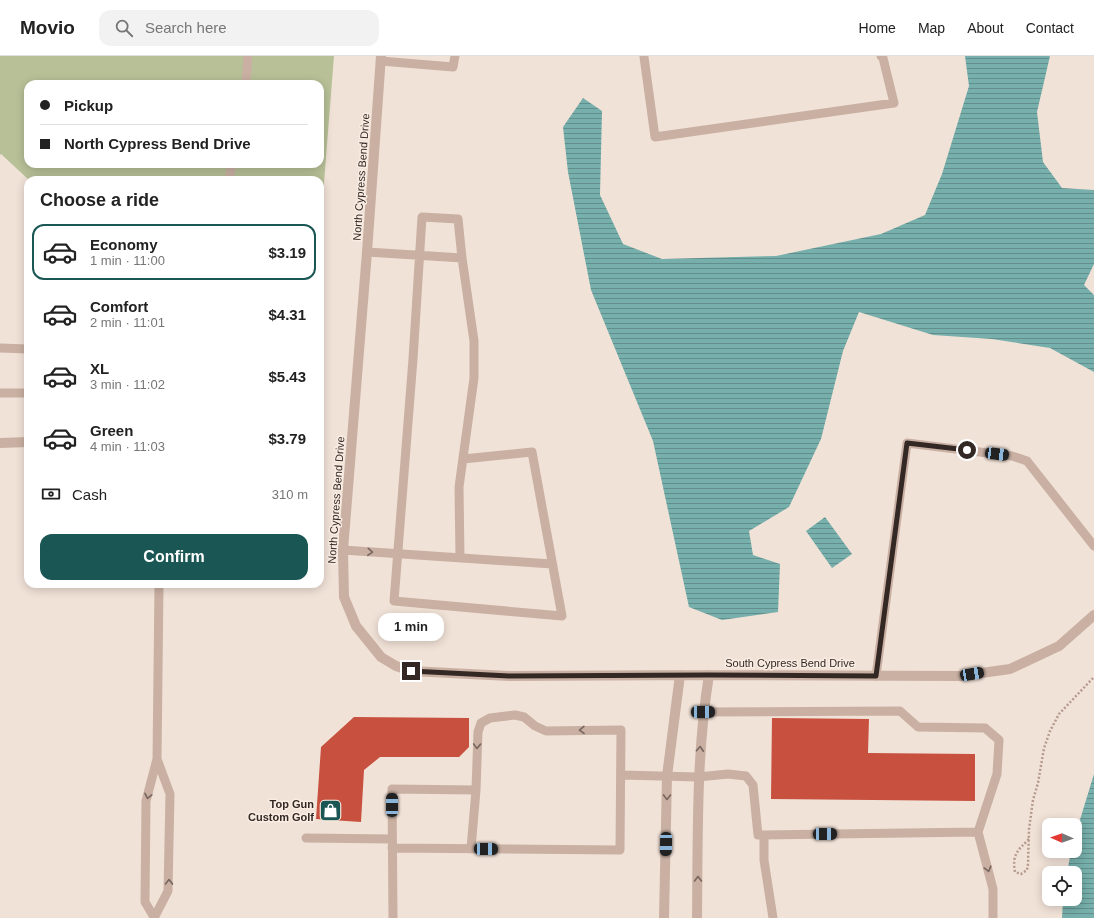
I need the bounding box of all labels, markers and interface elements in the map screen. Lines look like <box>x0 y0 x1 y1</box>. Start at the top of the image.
search box <box>99 10 379 46</box>
text: Movio <box>20 17 75 38</box>
icon: search <box>113 17 135 39</box>
text: Search here <box>145 19 227 36</box>
text: Home <box>859 20 896 36</box>
text: Map <box>918 20 945 36</box>
text: About <box>967 20 1004 36</box>
text: Contact <box>1026 20 1074 36</box>
text: Pickup <box>64 97 113 114</box>
street label: North Cypress Bend Drive <box>351 113 371 241</box>
text: North Cypress Bend Drive <box>64 135 251 152</box>
text: Choose a ride <box>40 190 159 210</box>
icon: car <box>42 234 78 270</box>
text: Economy <box>90 236 158 253</box>
text: $3.19 <box>268 244 306 261</box>
text: 1 min · 11:00 <box>90 253 165 268</box>
icon: car <box>42 296 78 332</box>
text: Comfort <box>90 298 148 315</box>
text: $4.31 <box>268 306 306 323</box>
text: 2 min · 11:01 <box>90 315 165 330</box>
icon: car <box>42 358 78 394</box>
text: XL <box>90 360 109 377</box>
text: $5.43 <box>268 368 306 385</box>
text: 3 min · 11:02 <box>90 377 165 392</box>
icon: car <box>42 420 78 456</box>
text: Green <box>90 422 133 439</box>
text: $3.79 <box>268 430 306 447</box>
street label: North Cypress Bend Drive <box>326 436 346 564</box>
text: 4 min · 11:03 <box>90 439 165 454</box>
route start <box>958 441 976 459</box>
car <box>984 447 1010 461</box>
icon: cash <box>40 483 62 505</box>
text: Cash <box>72 486 107 503</box>
text: 310 m <box>272 487 308 502</box>
button: Confirm <box>40 534 308 580</box>
one-way arrow <box>367 547 373 556</box>
callout: 1 min <box>378 613 444 641</box>
text: 1 min <box>394 619 428 634</box>
street label: South Cypress Bend Drive <box>725 657 855 669</box>
route end <box>402 662 420 680</box>
car <box>959 666 985 682</box>
car <box>691 706 715 718</box>
one-way arrow <box>579 726 585 734</box>
one-way arrow <box>473 743 482 749</box>
one-way arrow <box>696 746 705 752</box>
one-way arrow <box>144 793 152 799</box>
car <box>386 793 398 817</box>
one-way arrow <box>663 794 671 800</box>
shop icon: Top Gun Custom Golf <box>317 797 343 823</box>
place label: Top Gun Custom Golf <box>248 798 314 823</box>
north arrow <box>1042 818 1082 858</box>
map controls <box>1042 818 1082 906</box>
car <box>813 828 837 840</box>
car <box>660 832 672 856</box>
car <box>474 843 498 855</box>
one-way arrow <box>983 866 992 873</box>
button: locate <box>1042 866 1082 906</box>
one-way arrow <box>694 876 702 882</box>
one-way arrow <box>165 879 173 885</box>

